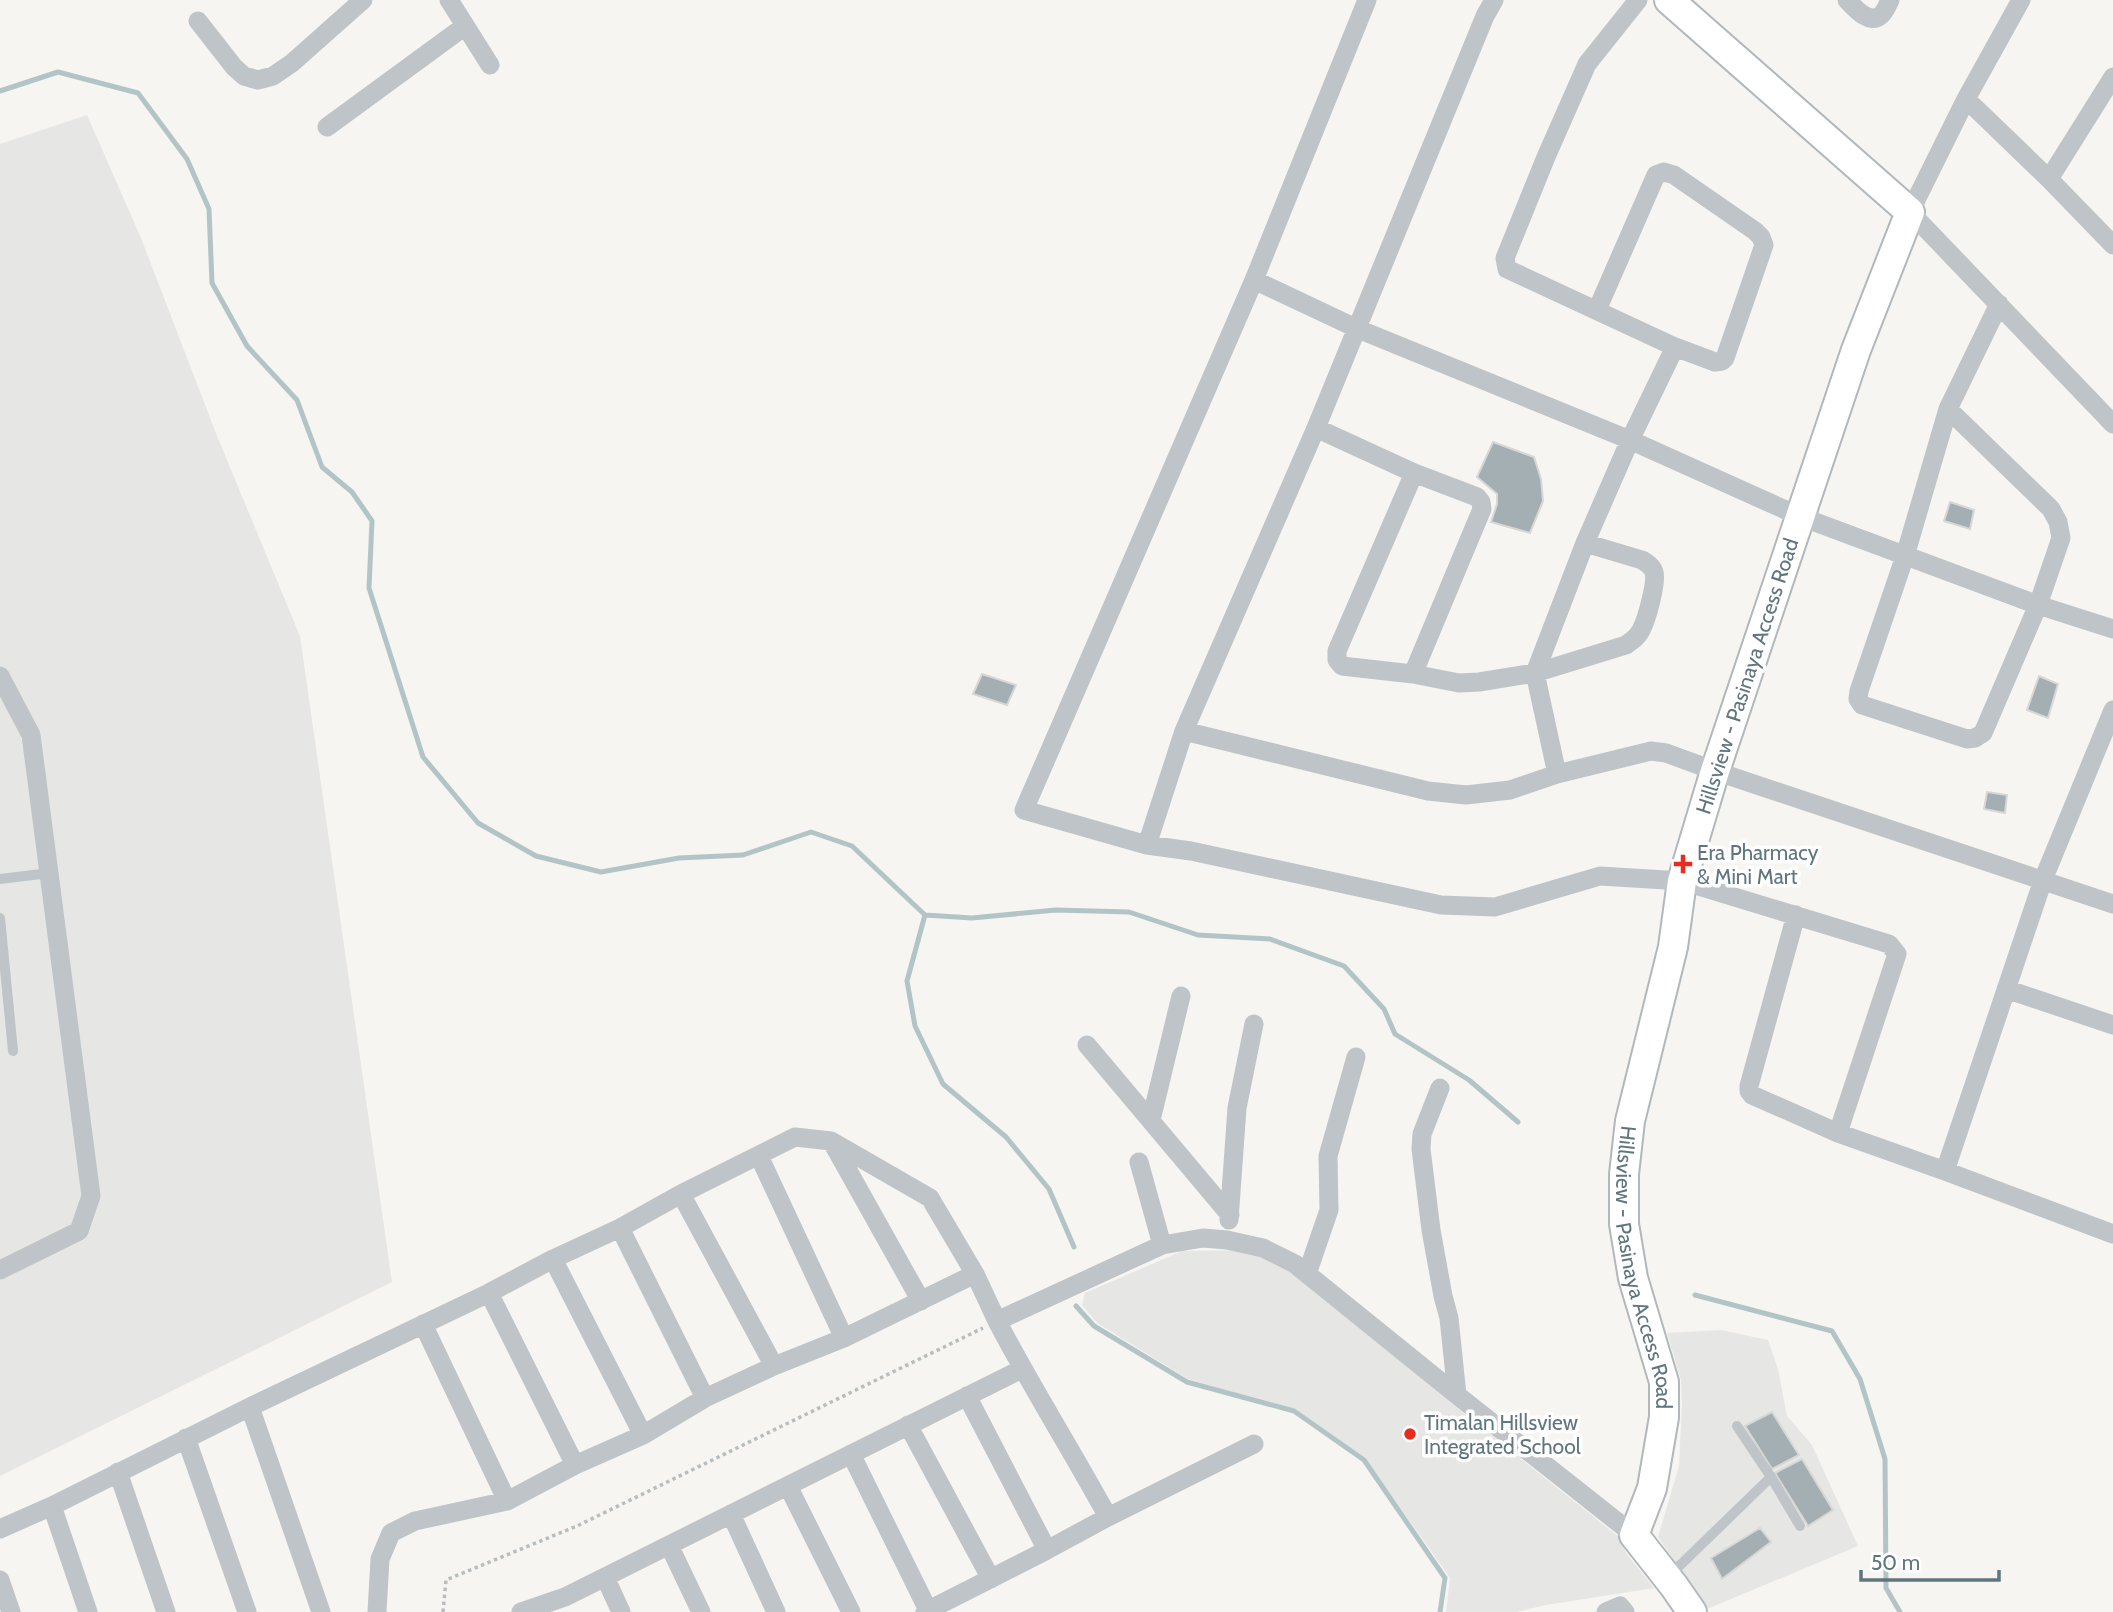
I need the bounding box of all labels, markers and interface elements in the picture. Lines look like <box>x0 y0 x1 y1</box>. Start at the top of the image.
street label: Hillsview - Pasinaya Access Road <box>1691 535 1803 817</box>
place label: Era Pharmacy & Mini Mart <box>1697 840 1819 889</box>
marker: Era Pharmacy & Mini Mart <box>1675 856 1691 872</box>
street label: Hillsview - Pasinaya Access Road <box>1611 1124 1677 1409</box>
place label: Timalan Hillsview Integrated School <box>1424 1410 1581 1459</box>
marker: Timalan Hillsview Integrated School <box>1402 1426 1418 1442</box>
scale bar <box>1861 1538 1999 1582</box>
text: 50 m <box>1871 1550 1920 1575</box>

